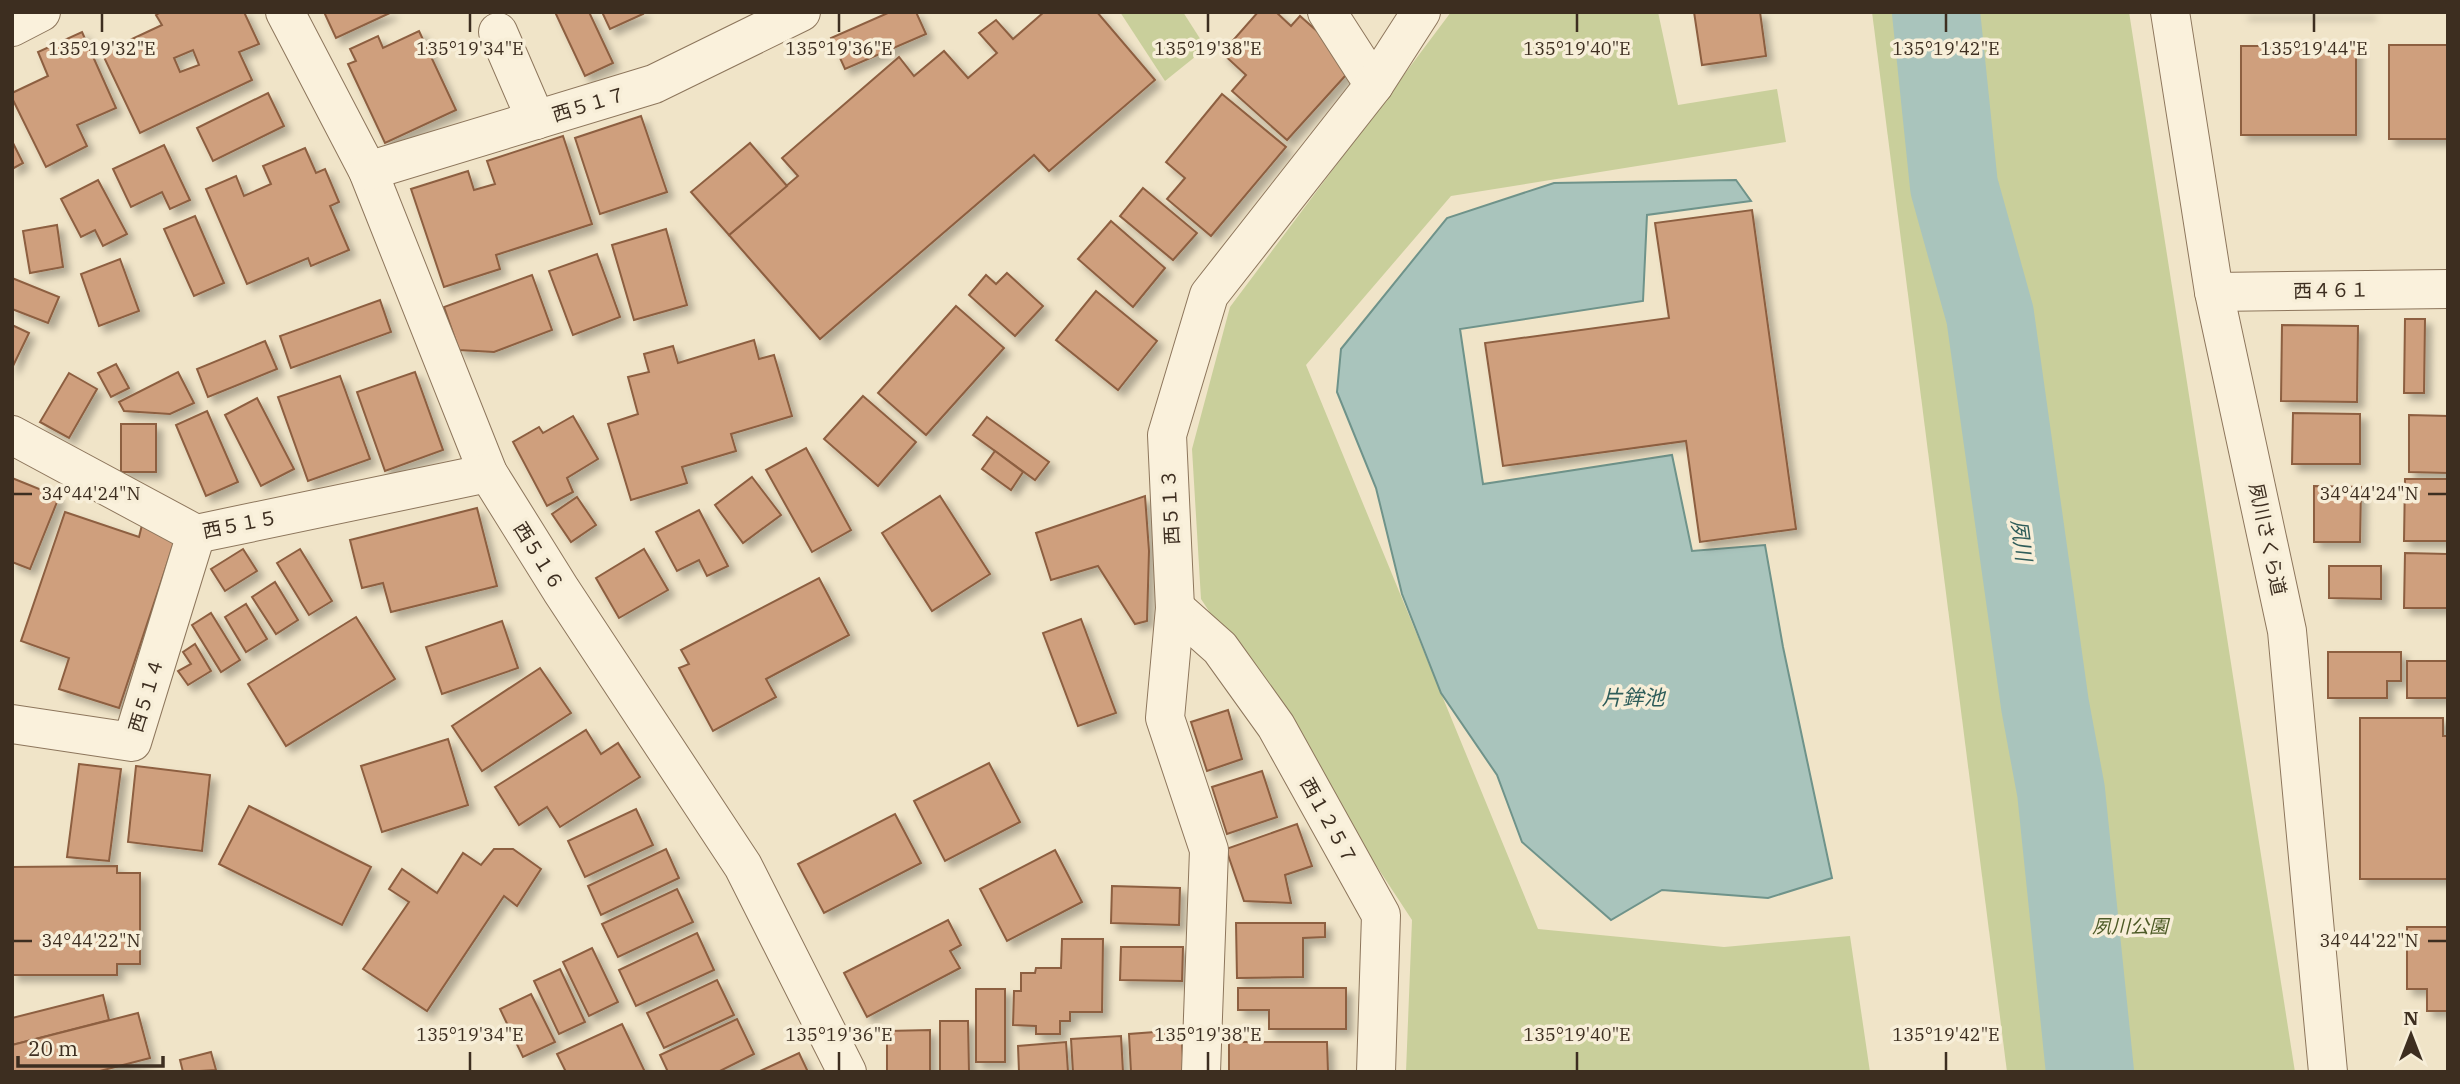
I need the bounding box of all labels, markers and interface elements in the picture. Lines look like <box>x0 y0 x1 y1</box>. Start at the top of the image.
text: 135°19'32"E <box>48 37 156 60</box>
text: 135°19'34"E <box>416 37 524 60</box>
text: 135°19'36"E <box>785 37 893 60</box>
text: 135°19'38"E <box>1154 37 1262 60</box>
text: 135°19'40"E <box>1523 37 1631 60</box>
text: 135°19'42"E <box>1892 37 2000 60</box>
text: 135°19'44"E <box>2260 37 2368 60</box>
street label: 西５１７ <box>549 81 629 127</box>
street label: 西４６１ <box>2293 277 2369 303</box>
street label: 西５１３ <box>1156 468 1184 546</box>
street label: 夙川さくら道 <box>2244 481 2292 597</box>
text: 34°44'24"N <box>42 482 141 505</box>
text: 34°44'24"N <box>2320 482 2419 505</box>
street label: 西５１５ <box>200 505 280 543</box>
street label: 西５１６ <box>509 517 569 595</box>
water label: 夙川 <box>2005 517 2039 565</box>
street label: 西５１４ <box>123 655 169 735</box>
water label: 片鉾池 <box>1602 683 1666 711</box>
street label: 西１２５７ <box>1295 774 1363 868</box>
park label: 夙川公園 <box>2092 914 2171 938</box>
text: 34°44'22"N <box>42 929 141 952</box>
text: 34°44'22"N <box>2320 929 2419 952</box>
north arrow <box>2376 1000 2446 1070</box>
text: N <box>2403 1006 2419 1030</box>
text: 135°19'34"E <box>416 1023 524 1046</box>
text: 135°19'36"E <box>785 1023 893 1046</box>
text: 135°19'38"E <box>1154 1023 1262 1046</box>
text: 135°19'40"E <box>1523 1023 1631 1046</box>
text: 135°19'42"E <box>1892 1023 2000 1046</box>
scale bar <box>18 1024 163 1068</box>
text: 20 m <box>28 1034 78 1062</box>

